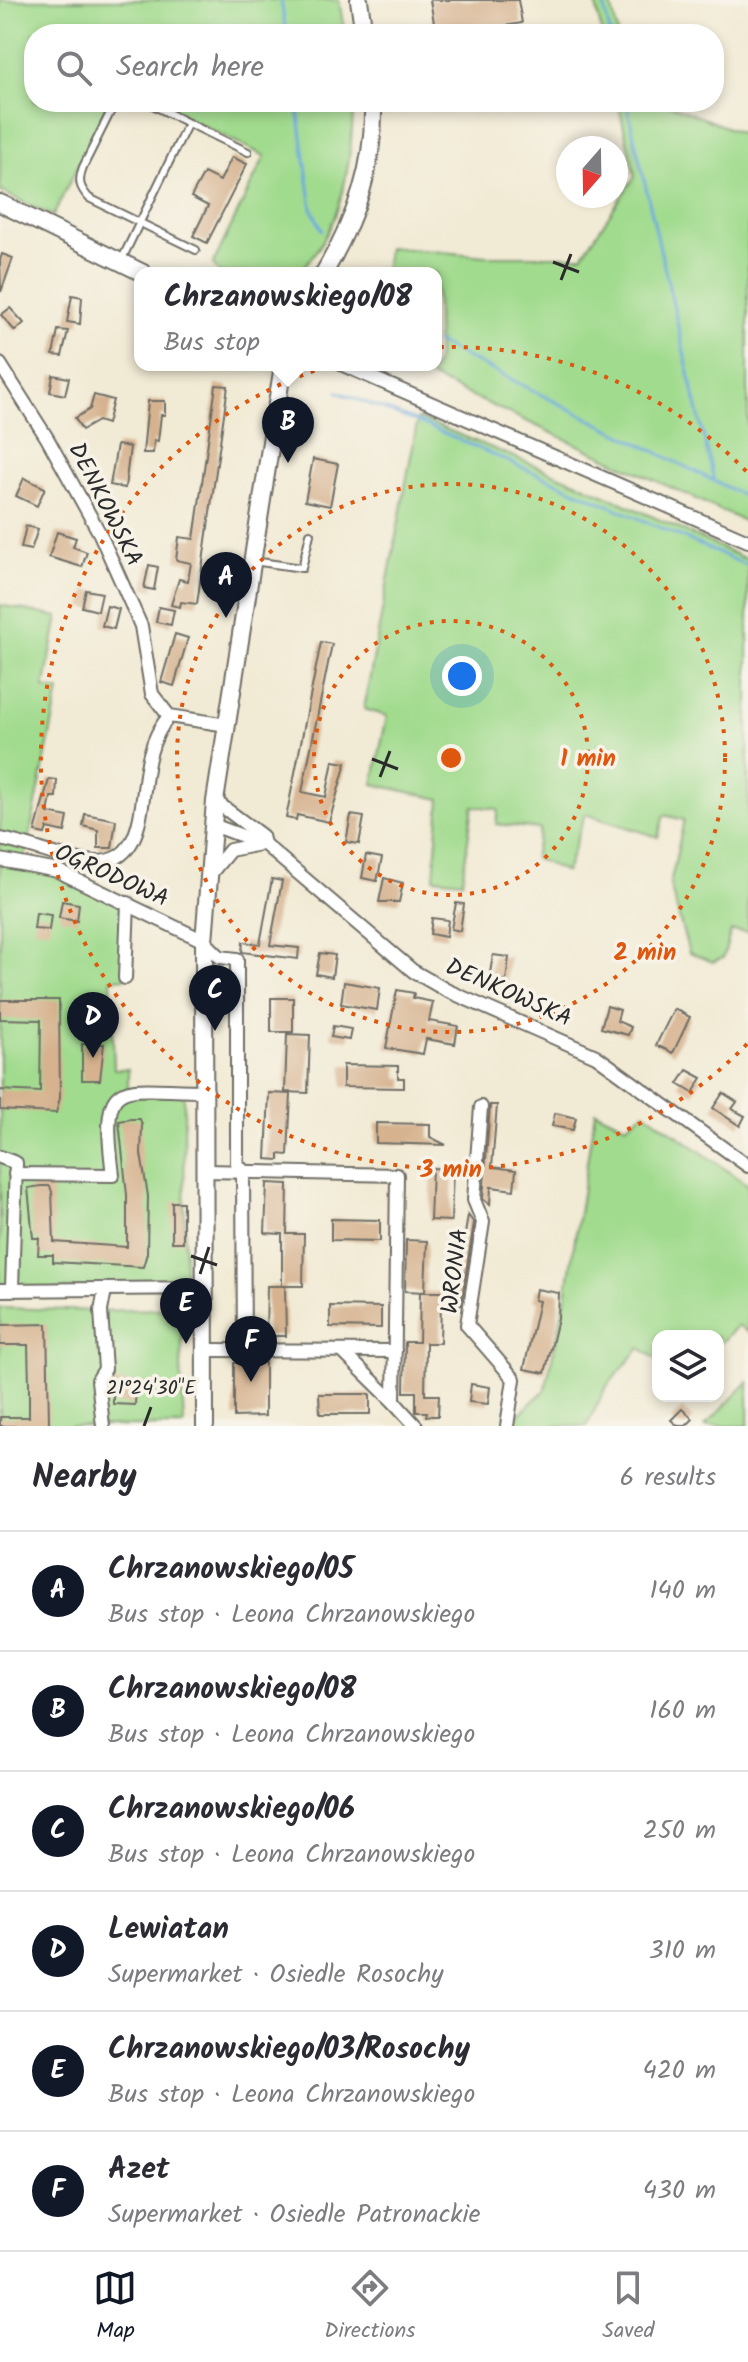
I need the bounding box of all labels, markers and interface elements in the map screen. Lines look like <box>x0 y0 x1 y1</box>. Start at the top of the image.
search box <box>24 24 724 112</box>
text: Search here <box>116 44 264 92</box>
icon: search <box>52 46 96 90</box>
north arrow <box>556 136 628 208</box>
popup <box>134 267 442 371</box>
text: Chrzanowskiego/08 <box>164 274 412 322</box>
text: Bus stop <box>164 322 260 364</box>
pin: B <box>262 397 314 463</box>
street label: DENKOWSKA <box>57 436 153 574</box>
pin: A <box>200 552 252 618</box>
your location <box>442 656 482 696</box>
text: 1 min <box>560 740 616 779</box>
centre of rings <box>437 744 465 772</box>
street label: OGRODOWA <box>48 834 175 919</box>
text: 2 min <box>614 934 676 973</box>
street label: DENKOWSKA <box>439 948 578 1039</box>
pin: C <box>189 965 241 1031</box>
pin: D <box>67 992 119 1058</box>
text: 3 min <box>419 1151 482 1190</box>
street label: WRONIA <box>431 1226 480 1316</box>
pin: E <box>160 1278 212 1344</box>
pin: F <box>225 1316 277 1382</box>
map controls <box>652 1330 724 1402</box>
button: layers <box>652 1330 724 1402</box>
text: 21°24'30"E <box>106 1373 197 1405</box>
text: Nearby <box>32 1451 137 1505</box>
text: 6 results <box>620 1457 716 1499</box>
text: Chrzanowskiego/05 <box>108 1546 354 1594</box>
text: A <box>50 1570 66 1612</box>
text: 140 m <box>649 1570 716 1612</box>
text: Bus stop · Leona Chrzanowskiego <box>108 1594 475 1636</box>
text: Chrzanowskiego/08 <box>108 1666 356 1714</box>
text: B <box>50 1690 66 1732</box>
text: 160 m <box>649 1690 716 1732</box>
text: Bus stop · Leona Chrzanowskiego <box>108 1714 475 1756</box>
text: Chrzanowskiego/06 <box>108 1786 355 1834</box>
text: C <box>50 1810 66 1852</box>
text: 250 m <box>643 1810 716 1852</box>
text: Bus stop · Leona Chrzanowskiego <box>108 1834 475 1876</box>
text: Lewiatan <box>108 1906 229 1954</box>
text: D <box>49 1930 67 1972</box>
text: 310 m <box>649 1930 716 1972</box>
text: Supermarket · Osiedle Rosochy <box>108 1954 443 1996</box>
text: Chrzanowskiego/03/Rosochy <box>108 2026 470 2074</box>
text: E <box>51 2050 65 2092</box>
text: 420 m <box>642 2050 716 2092</box>
text: Bus stop · Leona Chrzanowskiego <box>108 2074 475 2116</box>
text: Azet <box>108 2146 169 2194</box>
text: F <box>51 2170 65 2212</box>
text: 430 m <box>643 2170 716 2212</box>
text: Supermarket · Osiedle Patronackie <box>108 2194 480 2236</box>
tab: Map <box>93 2266 137 2349</box>
tab: Directions <box>324 2266 416 2349</box>
tab: Saved <box>602 2266 655 2349</box>

